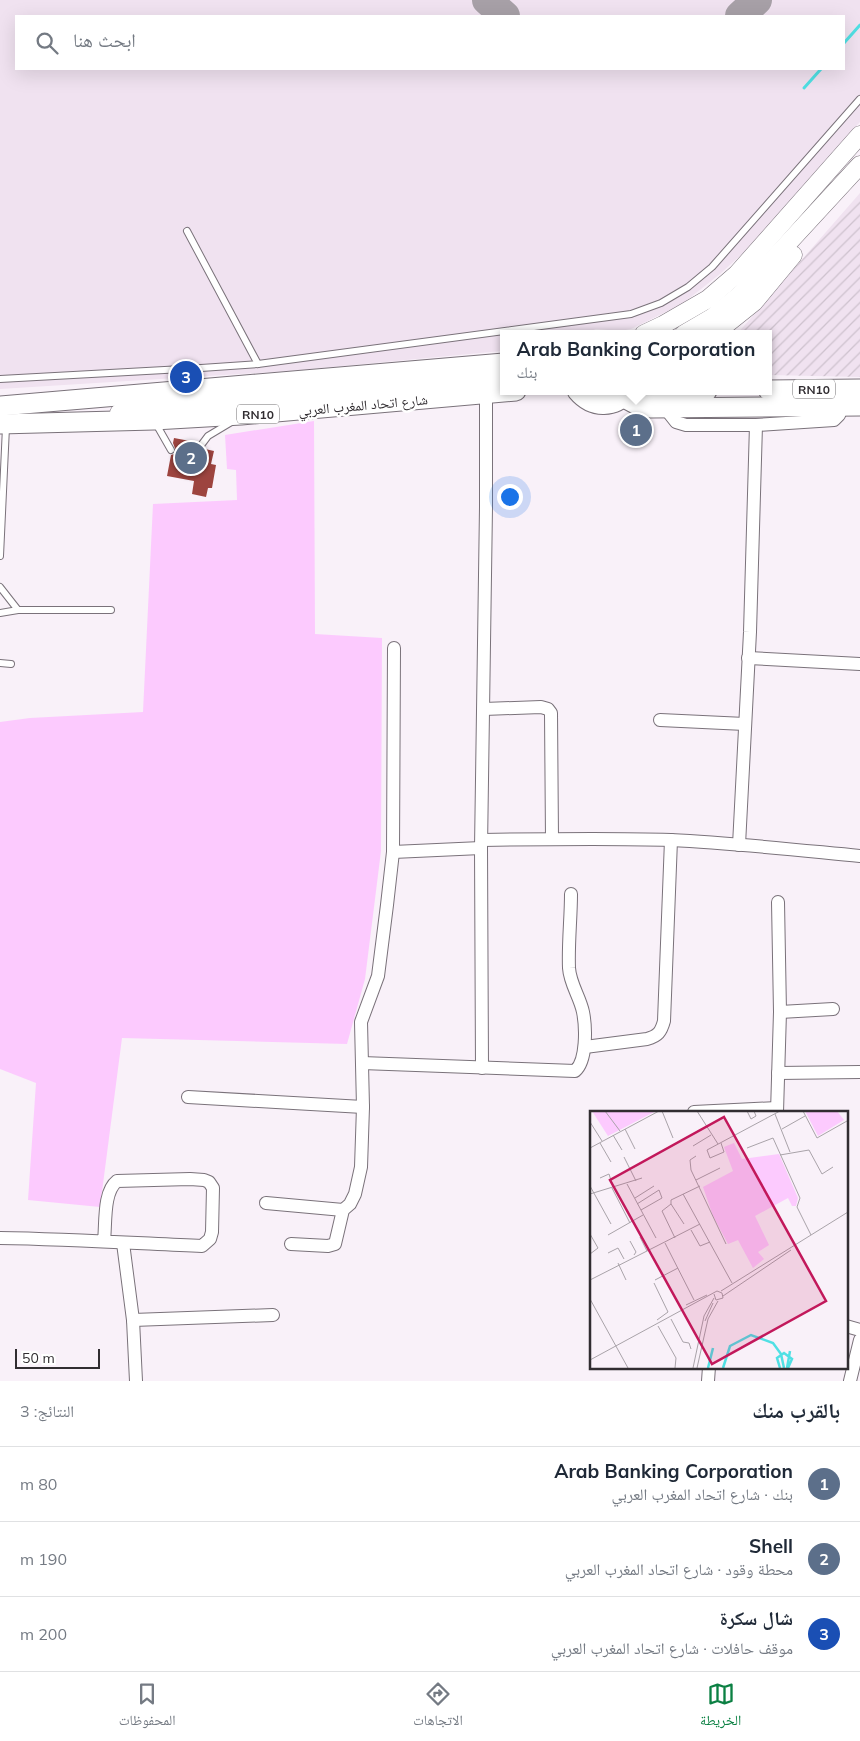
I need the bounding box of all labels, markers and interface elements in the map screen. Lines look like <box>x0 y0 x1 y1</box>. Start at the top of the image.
search box <box>15 15 845 70</box>
text: ابحث هنا <box>73 28 136 52</box>
icon: search <box>33 29 61 57</box>
popup <box>500 330 772 395</box>
text: Arab Banking Corporation <box>517 337 755 361</box>
pin: 3 <box>170 358 202 396</box>
text: بنك <box>517 362 537 382</box>
road number: RN10 <box>793 379 835 398</box>
street label: شارع اتحاد المغرب العربي <box>297 390 429 422</box>
road number: RN10 <box>237 404 279 424</box>
pin: 1 <box>620 411 652 449</box>
pin: 2 <box>175 439 207 477</box>
your location <box>497 484 523 510</box>
inset map <box>590 1111 848 1368</box>
scale bar <box>15 1346 100 1369</box>
text: 50 m <box>22 1349 55 1367</box>
text: بالقرب منك <box>752 1397 840 1423</box>
text: النتائج: 3 <box>20 1401 74 1421</box>
text: Arab Banking Corporation <box>554 1459 793 1483</box>
text: 80 m <box>20 1474 57 1494</box>
text: 1 <box>819 1474 829 1494</box>
text: بنك · شارع اتحاد المغرب العربي <box>612 1484 793 1504</box>
text: Shell <box>749 1534 793 1558</box>
text: 190 m <box>20 1549 67 1569</box>
text: 2 <box>819 1549 829 1569</box>
text: محطة وقود · شارع اتحاد المغرب العربي <box>565 1559 793 1579</box>
text: شال سكرة <box>720 1606 793 1630</box>
text: 200 m <box>20 1624 67 1644</box>
text: 3 <box>819 1624 829 1644</box>
text: موقف حافلات · شارع اتحاد المغرب العربي <box>551 1638 793 1658</box>
tab: المحفوظات <box>119 1680 176 1734</box>
tab: الاتجاهات <box>413 1680 463 1734</box>
tab: الخريطة <box>700 1680 741 1734</box>

